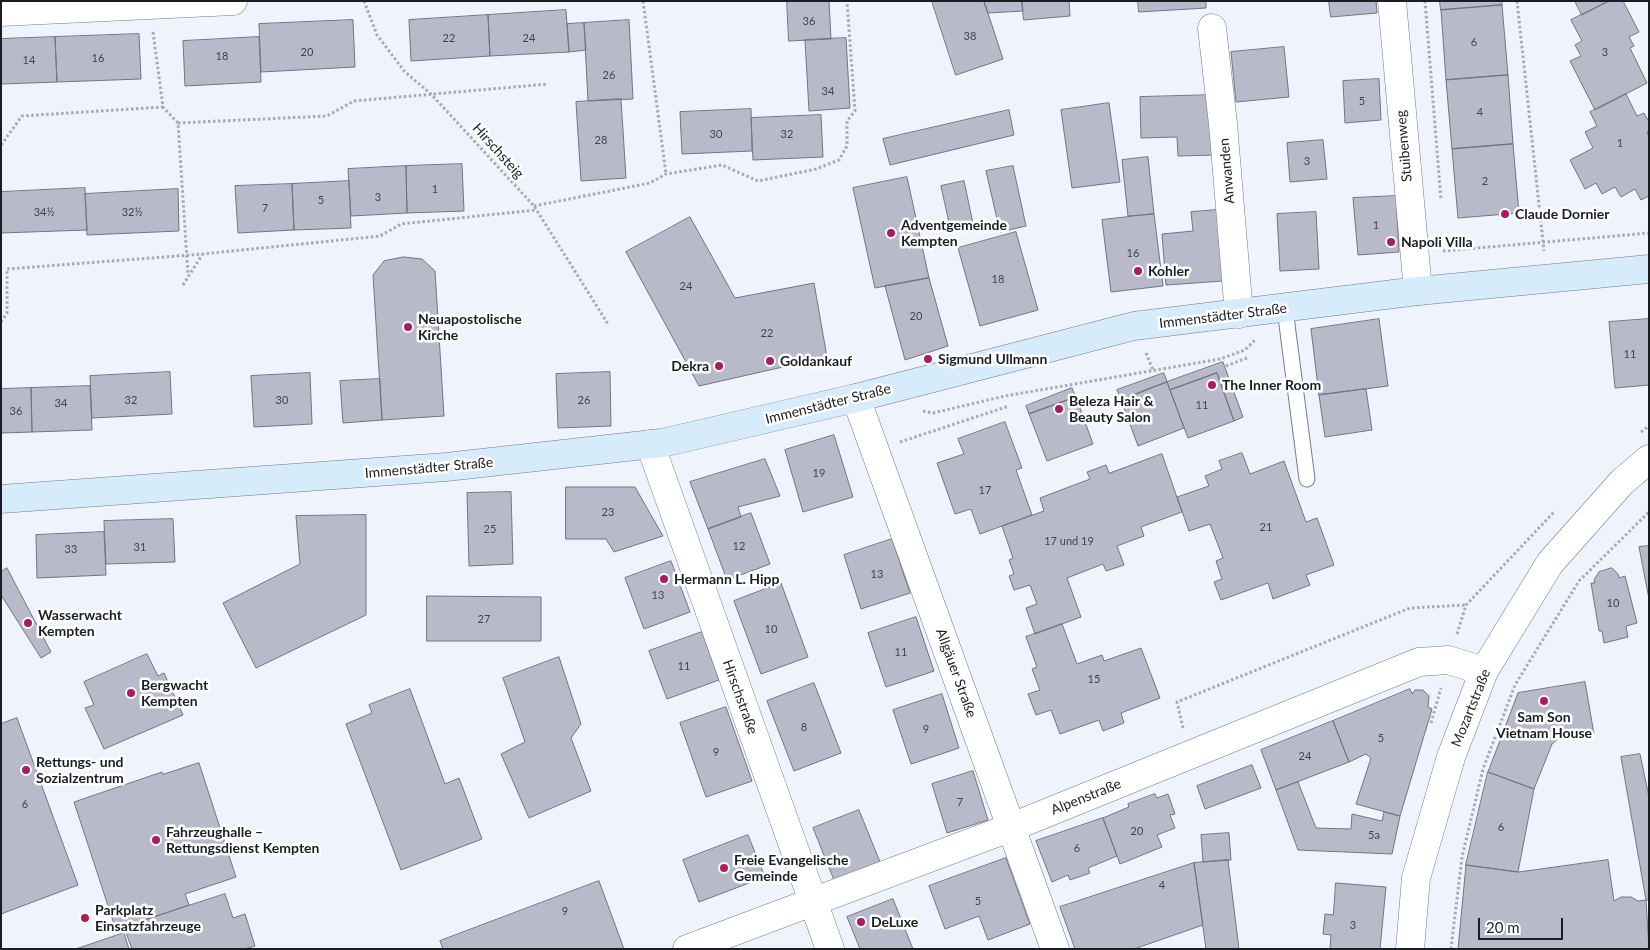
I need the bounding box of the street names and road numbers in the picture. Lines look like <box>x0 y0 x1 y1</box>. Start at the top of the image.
street label: Stuibenweg <box>1392 109 1416 183</box>
street label: Hirschsteig <box>469 120 527 182</box>
street label: Anwanden <box>1216 137 1238 205</box>
street label: Immenstädter Straße <box>1158 300 1288 332</box>
street label: Immenstädter Straße <box>764 380 892 428</box>
street label: Immenstädter Straße <box>364 454 494 482</box>
street label: Allgäuer Straße <box>932 626 980 720</box>
street label: Hirschstraße <box>719 657 761 737</box>
street label: Mozartstraße <box>1448 667 1494 749</box>
street label: Alpenstraße <box>1048 775 1124 819</box>

